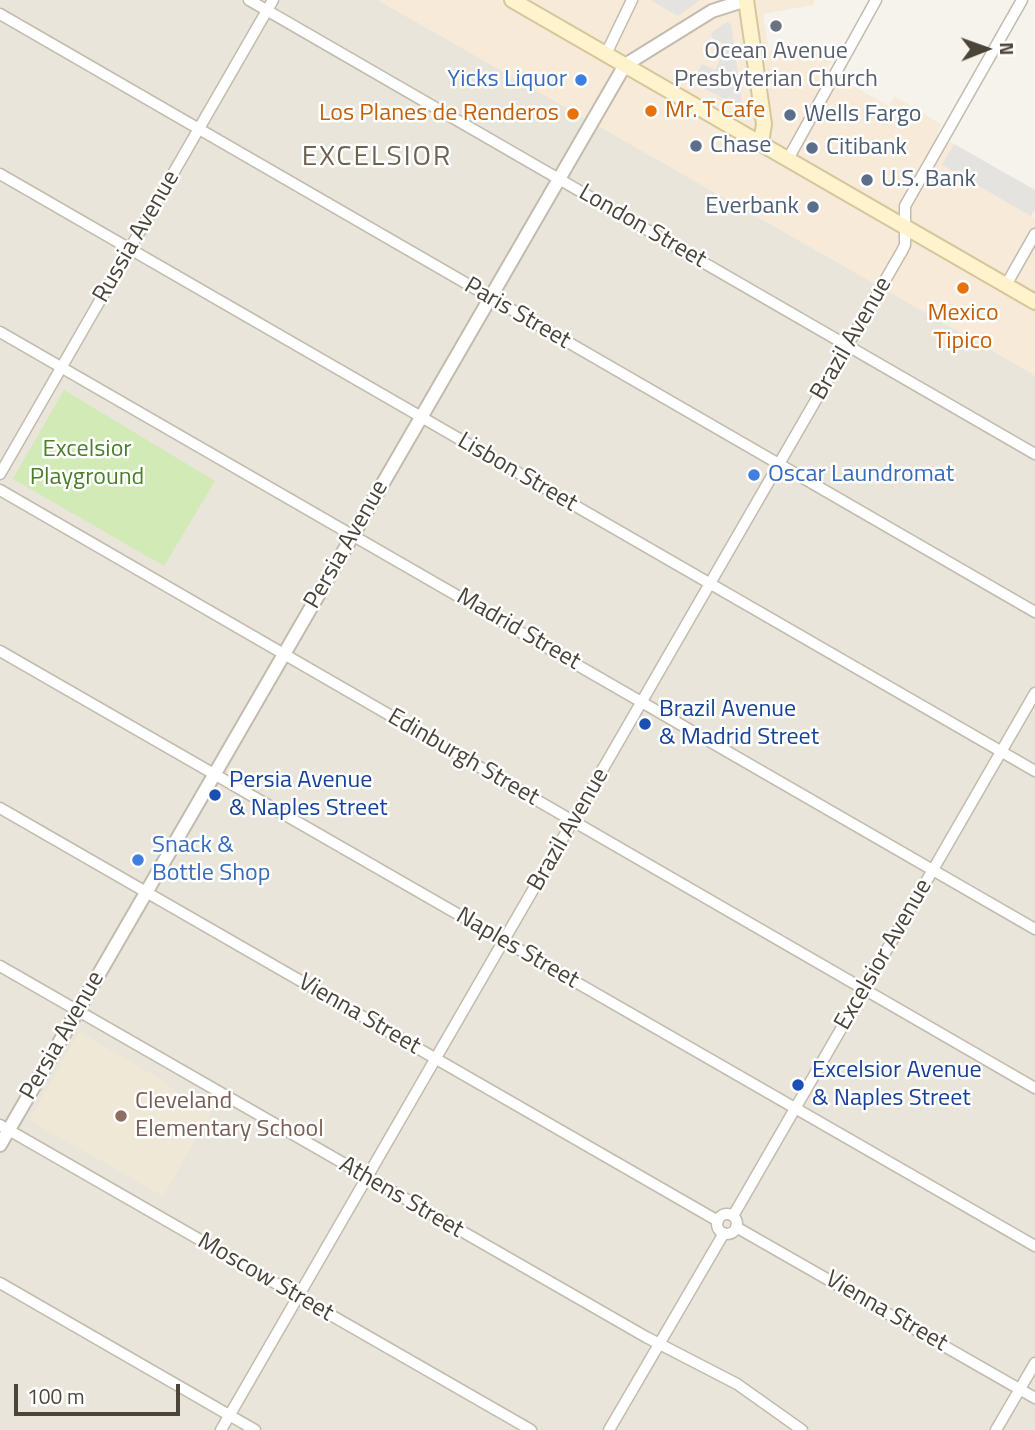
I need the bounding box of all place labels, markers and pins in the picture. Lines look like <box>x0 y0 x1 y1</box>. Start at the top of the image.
marker: Ocean Avenue Presbyterian Church <box>768 18 784 34</box>
place label: Ocean Avenue Presbyterian Church <box>674 38 878 94</box>
place label: Yicks Liquor <box>447 66 567 94</box>
marker: Yicks Liquor <box>573 72 589 88</box>
place label: Mr. T Cafe <box>665 97 765 125</box>
place label: Los Planes de Renderos <box>319 100 559 128</box>
place label: Wells Fargo <box>804 101 921 129</box>
marker: Mr. T Cafe <box>643 103 659 119</box>
marker: Los Planes de Renderos <box>565 106 581 122</box>
marker: Wells Fargo <box>782 107 798 123</box>
place label: Chase <box>710 132 771 160</box>
place label: Citibank <box>826 134 907 162</box>
marker: Chase <box>688 138 704 154</box>
marker: Citibank <box>804 140 820 156</box>
place label: U.S. Bank <box>881 166 976 194</box>
marker: U.S. Bank <box>859 172 875 188</box>
place label: Everbank <box>705 193 799 221</box>
marker: Everbank <box>805 199 821 215</box>
marker: Mexico Tipico <box>955 280 971 296</box>
place label: Mexico Tipico <box>927 300 999 356</box>
place label: Oscar Laundromat <box>768 461 954 489</box>
marker: Oscar Laundromat <box>746 467 762 483</box>
place label: Brazil Avenue & Madrid Street <box>659 696 819 752</box>
marker: Brazil Avenue & Madrid Street <box>637 716 653 732</box>
place label: Persia Avenue & Naples Street <box>229 767 388 823</box>
marker: Persia Avenue & Naples Street <box>207 787 223 803</box>
place label: Snack & Bottle Shop <box>152 832 270 888</box>
marker: Snack & Bottle Shop <box>130 852 146 868</box>
place label: Excelsior Avenue & Naples Street <box>812 1057 982 1113</box>
marker: Excelsior Avenue & Naples Street <box>790 1077 806 1093</box>
place label: Cleveland Elementary School <box>135 1088 324 1144</box>
marker: Cleveland Elementary School <box>113 1108 129 1124</box>

